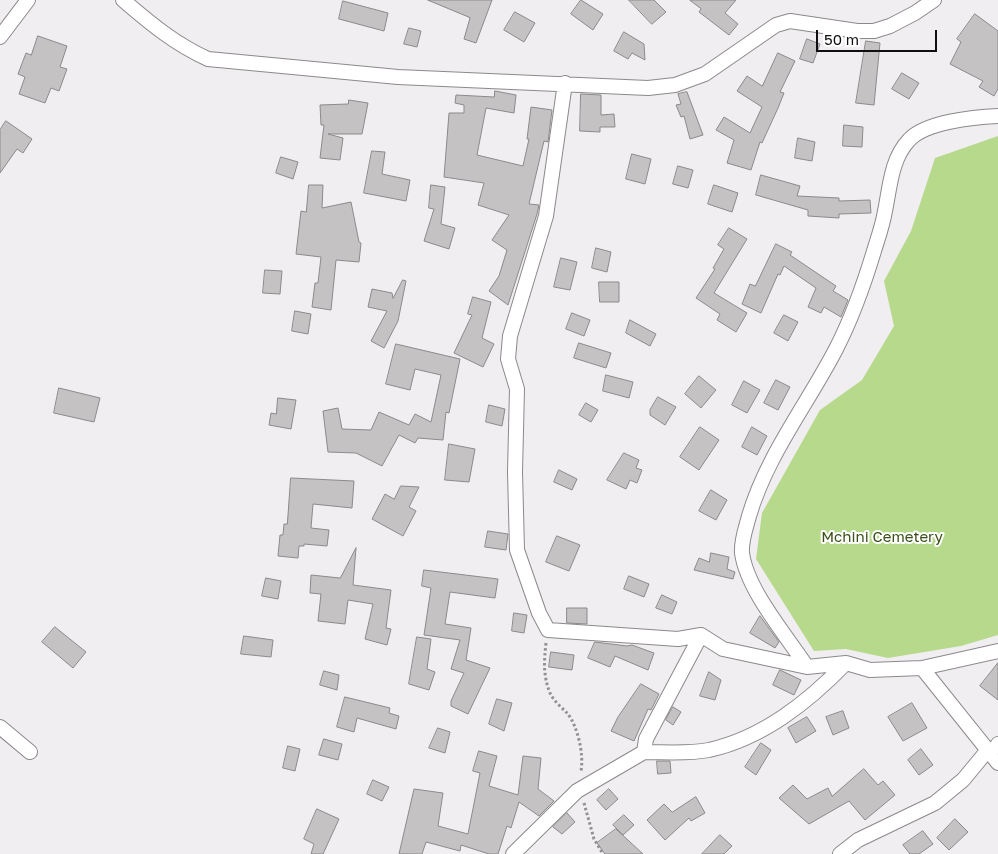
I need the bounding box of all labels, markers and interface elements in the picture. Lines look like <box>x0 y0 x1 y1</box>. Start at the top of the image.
scale bar <box>818 20 939 52</box>
text: 50 m <box>824 30 859 48</box>
park label: Mchini Cemetery <box>821 528 943 546</box>

